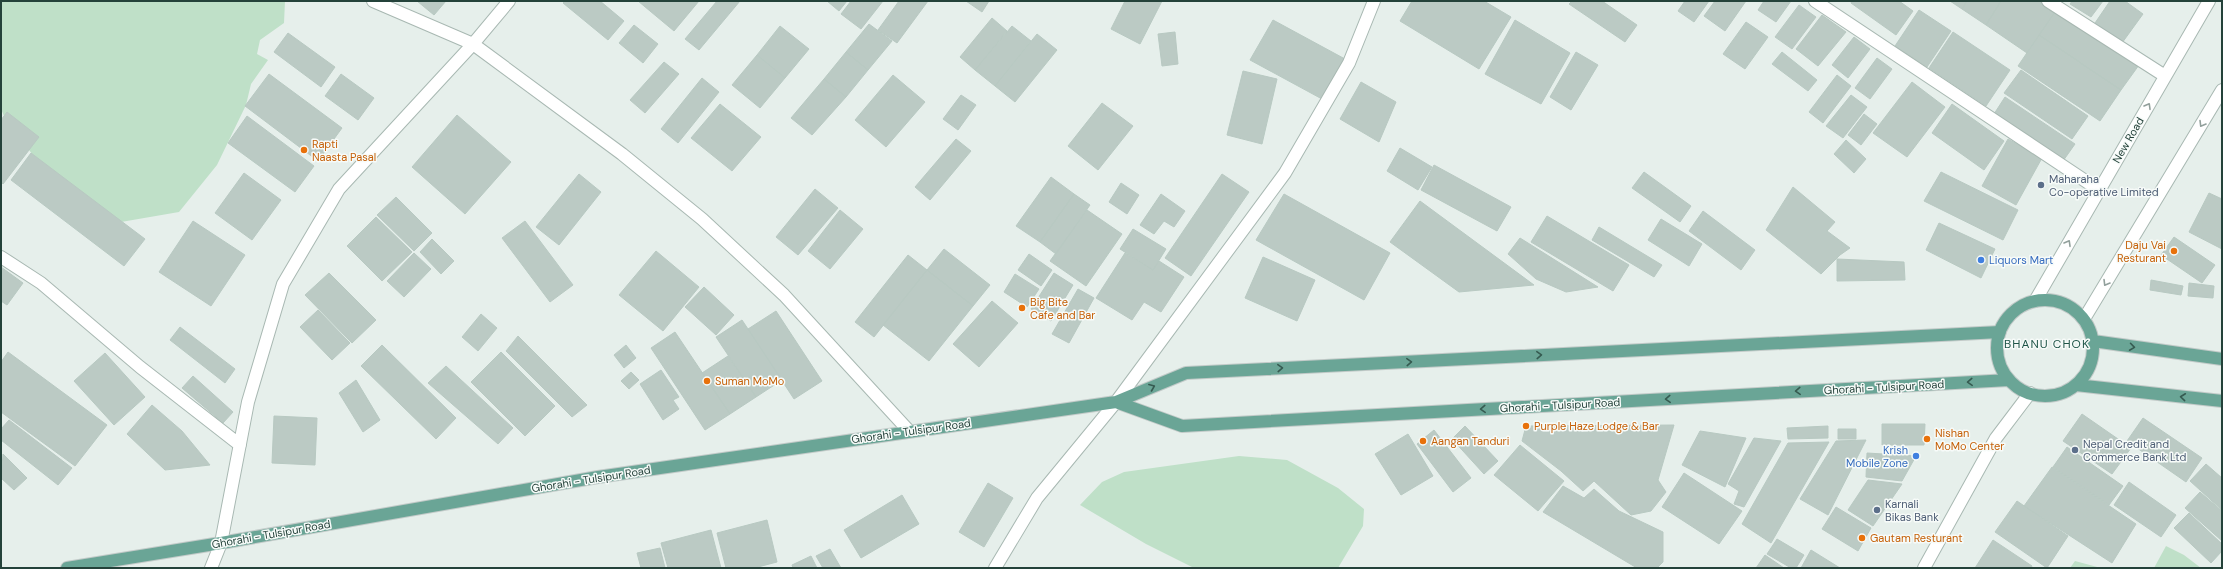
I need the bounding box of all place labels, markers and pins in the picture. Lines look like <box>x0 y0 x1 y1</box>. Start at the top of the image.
place label: Rapti Naasta Pasal <box>312 137 376 164</box>
marker: Rapti Naasta Pasal <box>299 145 309 155</box>
place label: Maharaha Co-operative Limited <box>2049 172 2159 199</box>
marker: Maharaha Co-operative Limited <box>2036 180 2046 190</box>
place label: Daju Vai Resturant <box>2117 238 2166 265</box>
marker: Daju Vai Resturant <box>2169 246 2179 256</box>
place label: Liquors Mart <box>1989 253 2053 267</box>
marker: Liquors Mart <box>1976 255 1986 265</box>
place label: Big Bite Cafe and Bar <box>1030 295 1095 322</box>
marker: Big Bite Cafe and Bar <box>1017 303 1027 313</box>
place label: Suman MoMo <box>715 374 784 388</box>
marker: Suman MoMo <box>702 376 712 386</box>
place label: Purple Haze Lodge & Bar <box>1534 419 1659 433</box>
marker: Purple Haze Lodge & Bar <box>1521 421 1531 431</box>
place label: Nishan MoMo Center <box>1935 426 2004 453</box>
place label: Aangan Tanduri <box>1431 434 1509 448</box>
marker: Nishan MoMo Center <box>1922 434 1932 444</box>
marker: Aangan Tanduri <box>1418 436 1428 446</box>
place label: Nepal Credit and Commerce Bank Ltd <box>2083 437 2186 464</box>
place label: Krish Mobile Zone <box>1846 443 1908 470</box>
marker: Nepal Credit and Commerce Bank Ltd <box>2070 445 2080 455</box>
marker: Krish Mobile Zone <box>1911 451 1921 461</box>
place label: Karnali Bikas Bank <box>1885 497 1939 524</box>
marker: Karnali Bikas Bank <box>1872 505 1882 515</box>
place label: Gautam Resturant <box>1870 531 1963 545</box>
marker: Gautam Resturant <box>1857 533 1867 543</box>

